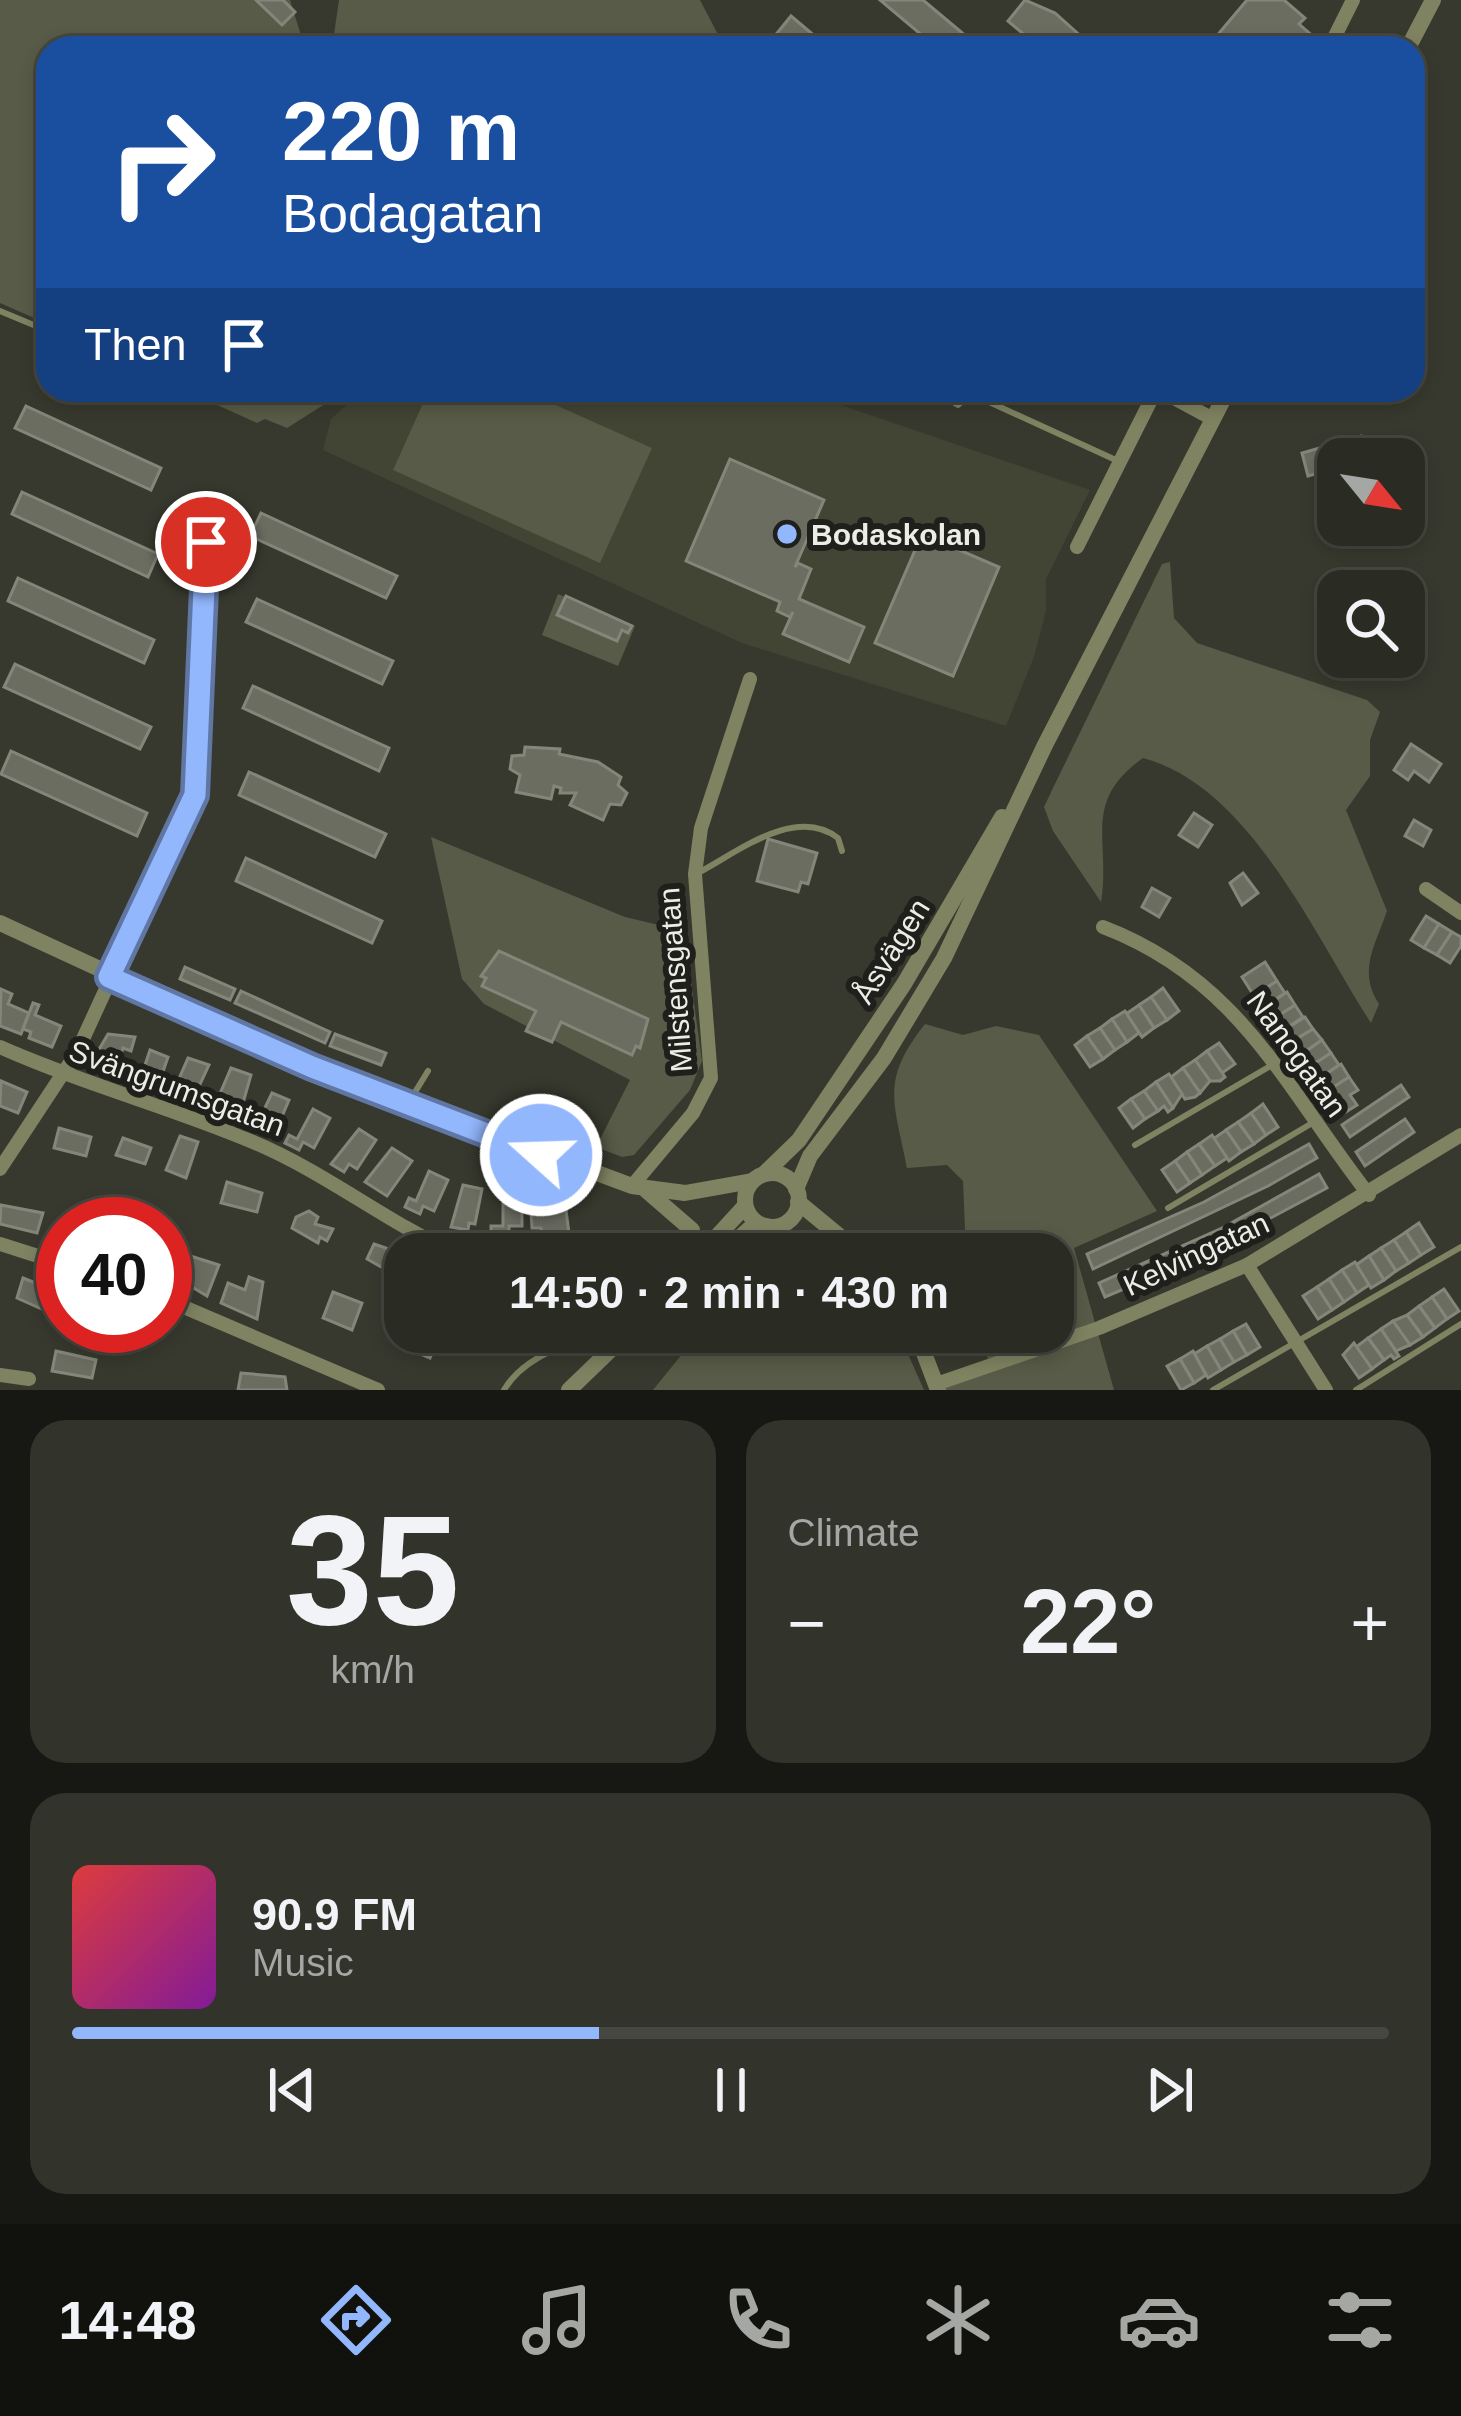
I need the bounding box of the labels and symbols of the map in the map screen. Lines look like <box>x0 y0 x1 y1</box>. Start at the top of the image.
north arrow <box>1317 438 1425 546</box>
pin <box>155 491 257 593</box>
place label: Bodaskolan <box>811 518 981 551</box>
marker: Bodaskolan <box>774 521 800 547</box>
street label: Milstensgatan <box>652 887 698 1073</box>
street label: Åsvägen <box>846 893 936 1009</box>
street label: Nanogatan <box>1241 985 1353 1123</box>
street label: Svängrumsgatan <box>65 1034 289 1142</box>
position arrow <box>478 1092 604 1218</box>
speed limit sign: 40 <box>36 1197 192 1353</box>
street label: Kelvingatan <box>1118 1206 1274 1302</box>

